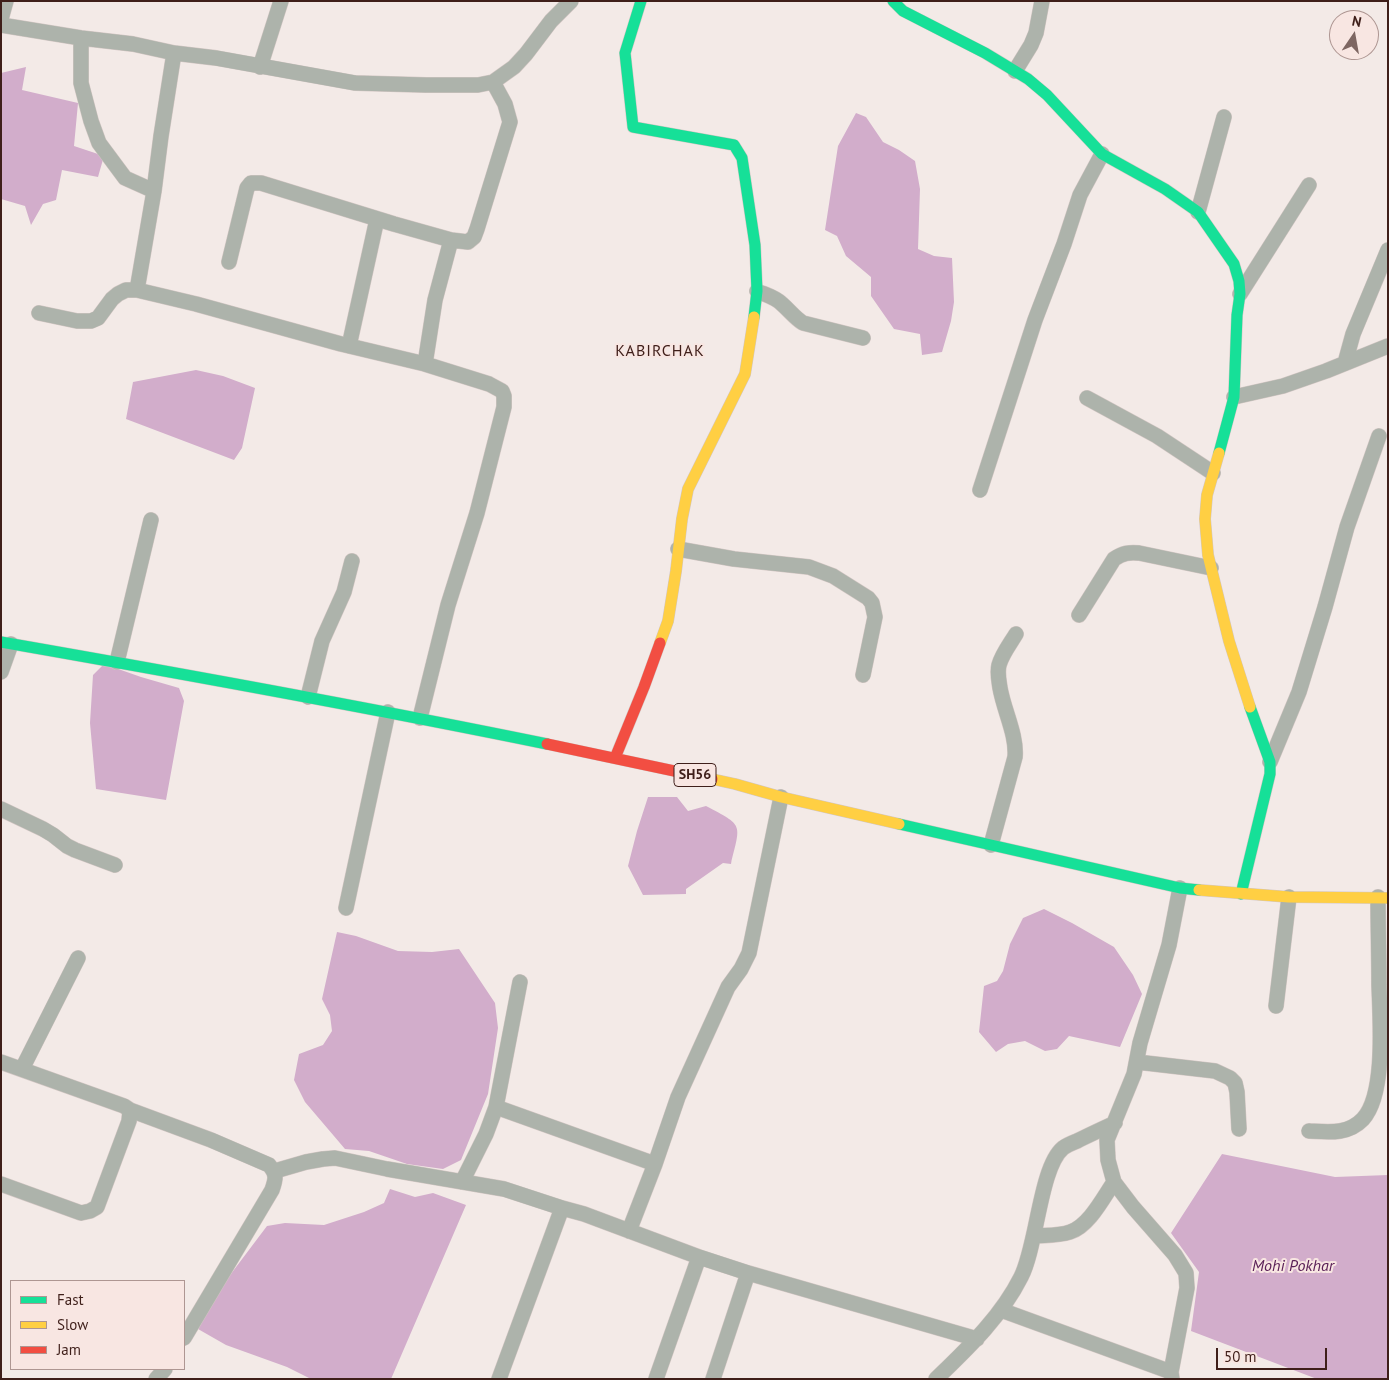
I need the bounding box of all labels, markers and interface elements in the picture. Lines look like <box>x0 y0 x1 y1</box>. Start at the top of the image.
north arrow <box>1329 10 1379 60</box>
text: N <box>1351 12 1363 31</box>
district label: KABIRCHAK <box>614 341 706 361</box>
road number: SH56 <box>674 764 716 786</box>
water label: Mohi Pokhar <box>1252 1256 1334 1276</box>
legend <box>10 1280 185 1370</box>
text: Fast <box>57 1290 84 1309</box>
text: Slow <box>57 1315 88 1334</box>
scale bar <box>1219 1338 1330 1370</box>
text: Jam <box>57 1340 81 1359</box>
text: 50 m <box>1224 1347 1257 1366</box>

